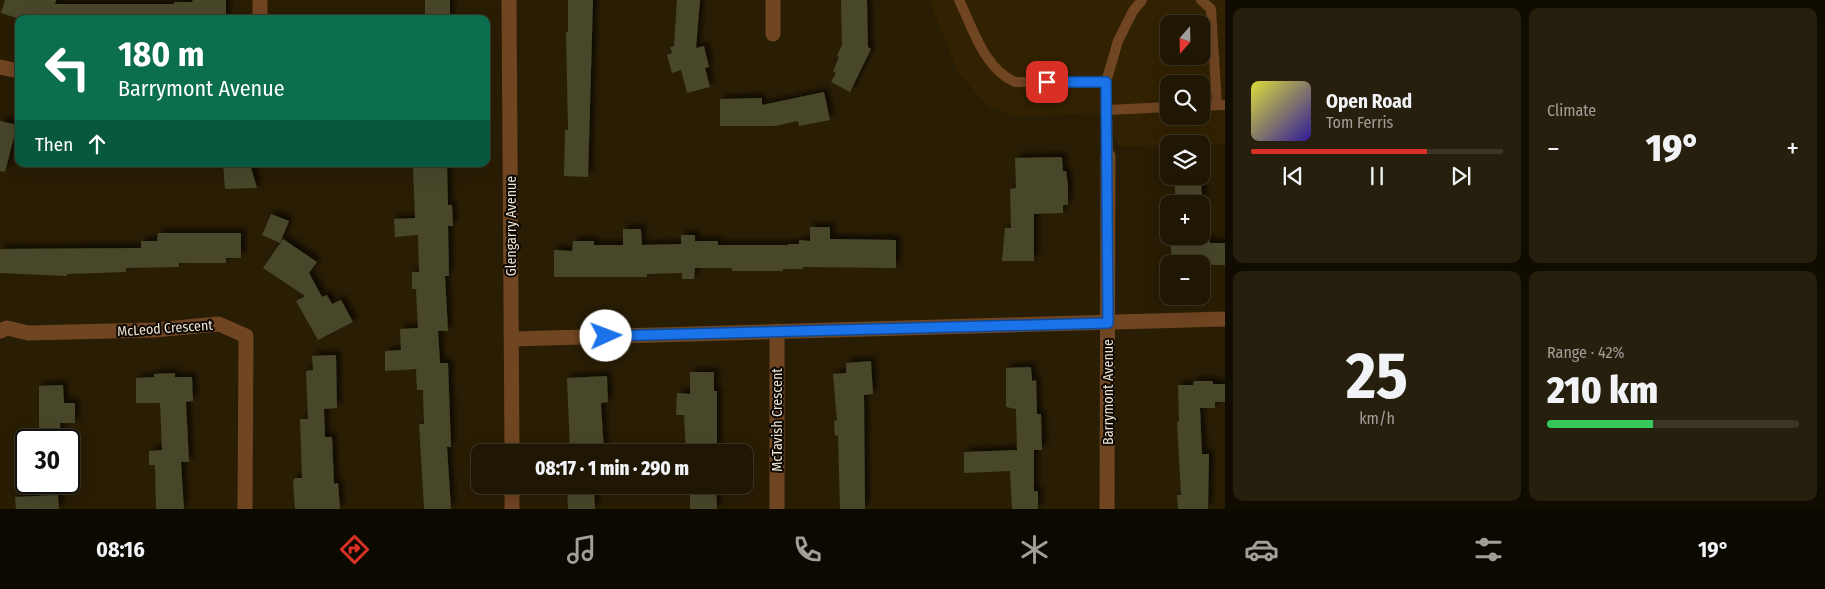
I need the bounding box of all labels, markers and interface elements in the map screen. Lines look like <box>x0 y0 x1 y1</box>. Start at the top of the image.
north arrow <box>1160 15 1210 65</box>
map controls <box>1160 15 1210 305</box>
text: 180 m <box>118 33 204 75</box>
icon: left <box>35 35 100 100</box>
pin <box>1026 61 1068 103</box>
icon: arrive <box>1033 68 1061 96</box>
text: Barrymont Avenue <box>118 75 285 102</box>
button: search <box>1160 75 1210 125</box>
text: Open Road <box>1326 90 1412 113</box>
text: Climate <box>1547 101 1596 120</box>
text: Tom Ferris <box>1326 113 1393 132</box>
text: 19° <box>1646 125 1700 171</box>
icon: ahead <box>83 130 111 158</box>
text: − <box>1547 132 1560 165</box>
text: + <box>1786 132 1799 165</box>
text: Then <box>35 133 73 156</box>
button: layers <box>1160 135 1210 185</box>
icon: previous <box>1279 162 1307 190</box>
icon: pause <box>1363 162 1391 190</box>
icon: next <box>1447 162 1475 190</box>
street label: Glengarry Avenue <box>503 176 520 276</box>
button: + <box>1160 195 1210 245</box>
button: − <box>1160 255 1210 305</box>
position arrow <box>579 309 631 361</box>
street label: McLeod Crescent <box>117 317 214 340</box>
text: 25 <box>1346 337 1408 415</box>
street label: Barrymont Avenue <box>1100 339 1117 445</box>
text: Range · 42% <box>1547 343 1624 362</box>
text: 210 km <box>1547 367 1658 413</box>
street label: McTavish Crescent <box>769 368 786 472</box>
text: km/h <box>1359 409 1395 428</box>
speed limit sign: 30 <box>15 429 80 494</box>
text: 08:17 · 1 min · 290 m <box>535 457 689 480</box>
icon: directions <box>337 532 372 567</box>
icon: music <box>564 532 599 567</box>
icon: phone <box>790 532 825 567</box>
icon: climate <box>1017 532 1052 567</box>
icon: car <box>1244 532 1279 567</box>
icon: filters <box>1471 532 1506 567</box>
text: 08:16 <box>96 536 145 563</box>
text: 19° <box>1698 536 1729 563</box>

